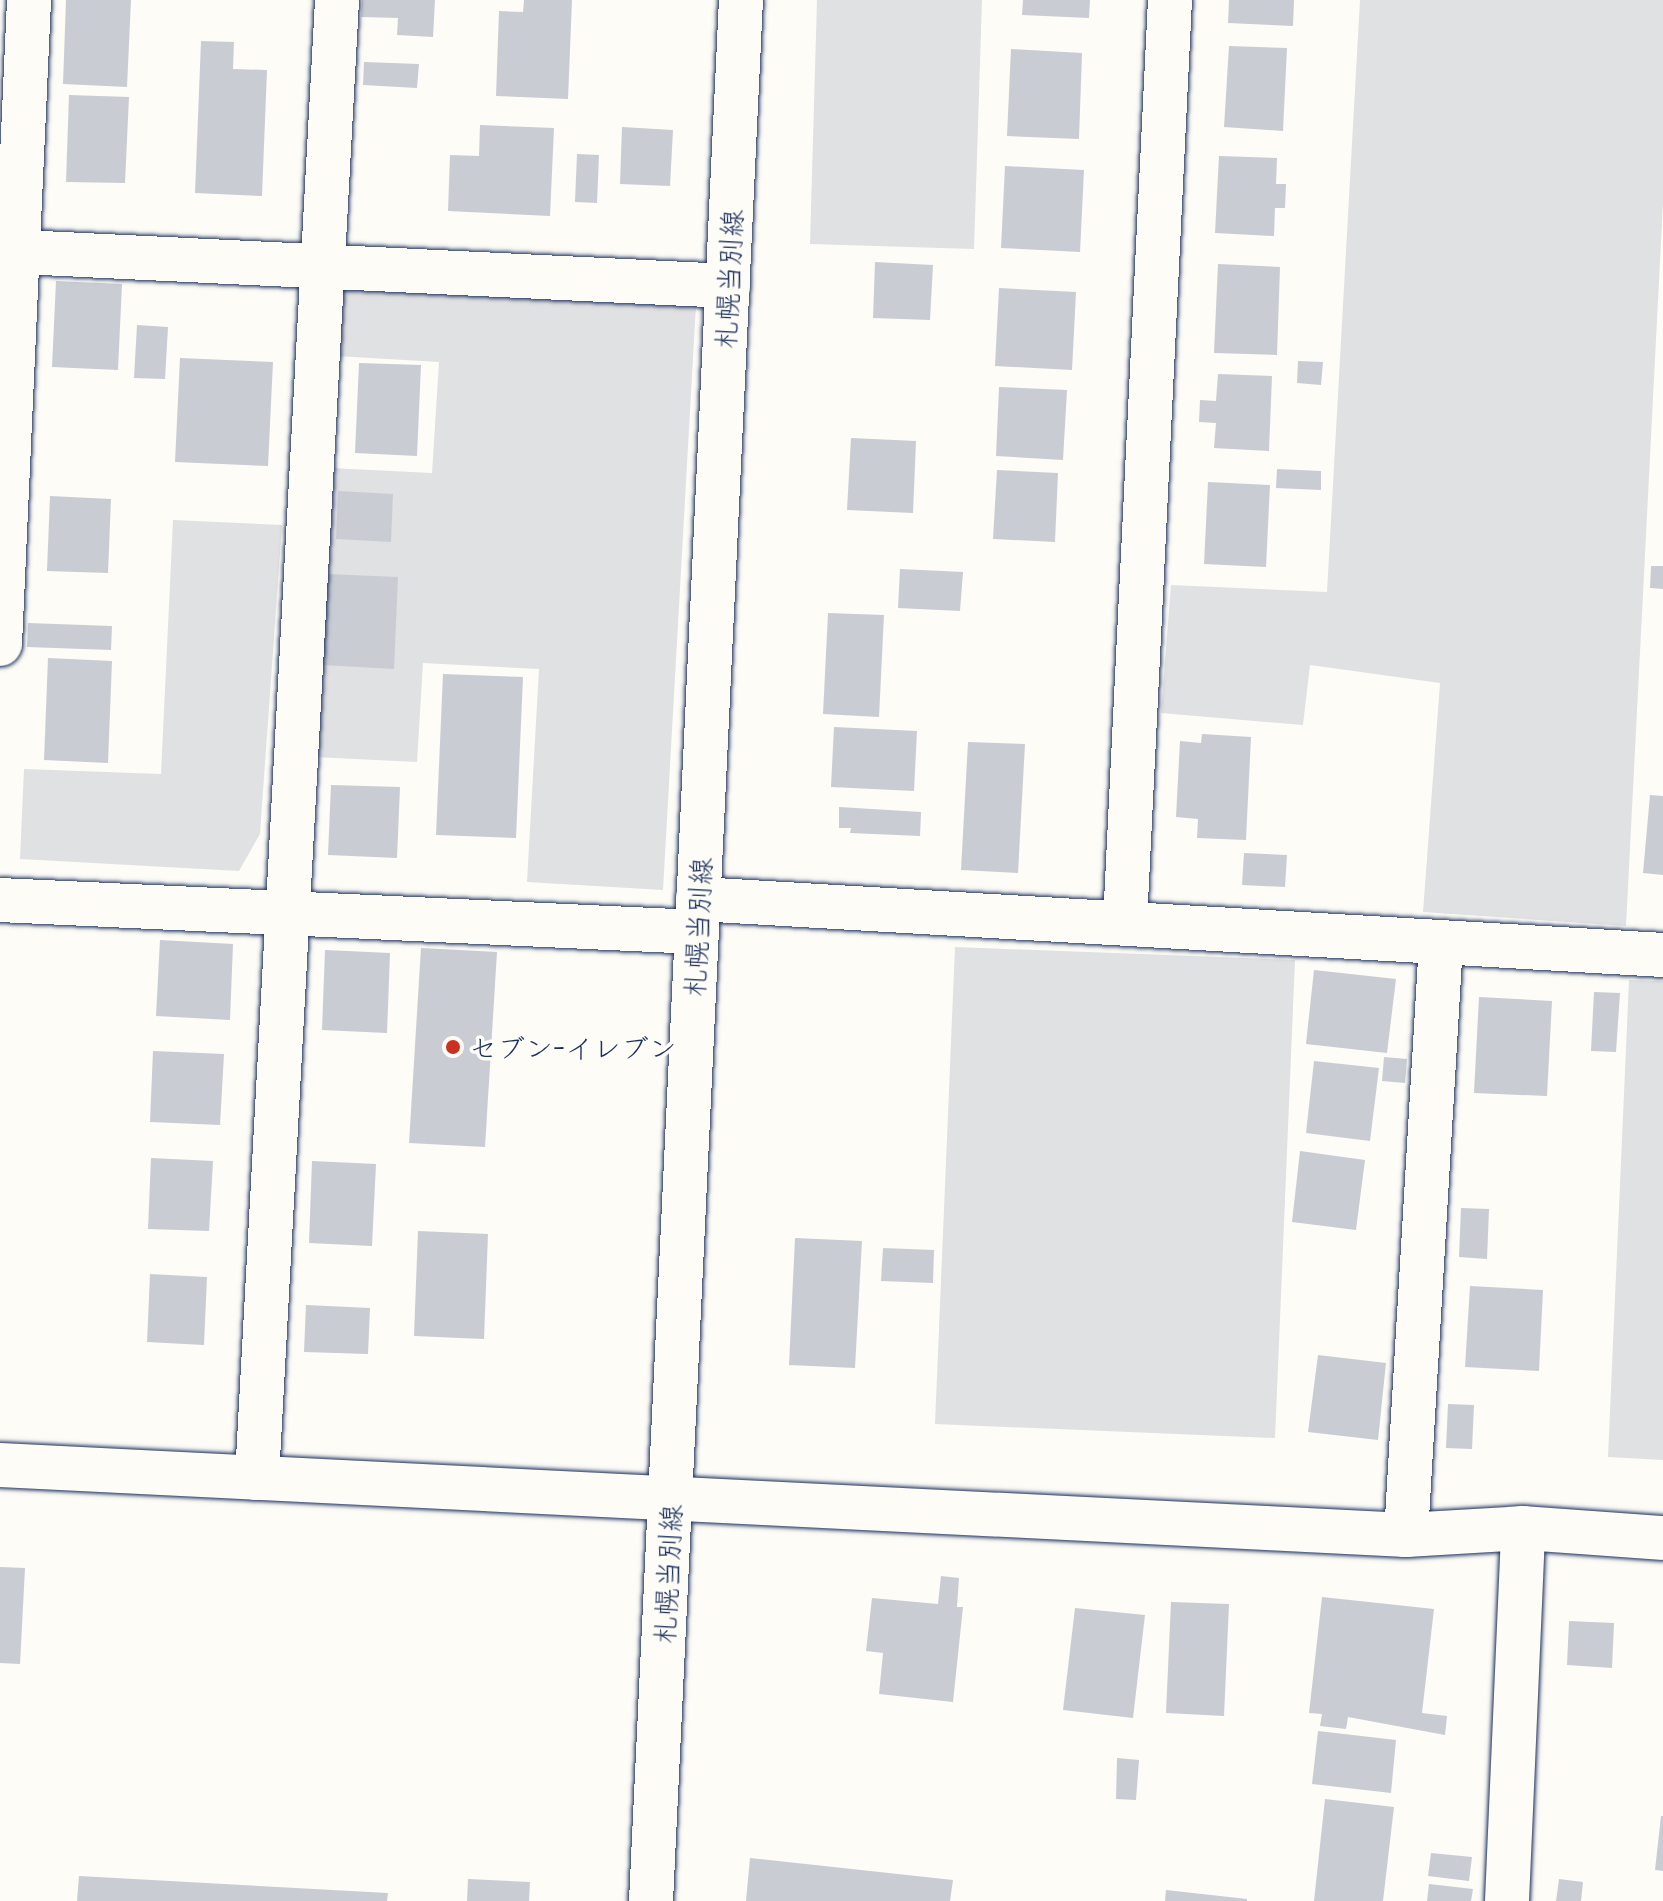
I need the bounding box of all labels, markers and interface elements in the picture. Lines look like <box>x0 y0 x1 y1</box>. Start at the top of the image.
street label: 札幌当別線 <box>708 208 748 350</box>
street label: 札幌当別線 <box>677 856 717 998</box>
place label: セブン-イレブン <box>469 1030 677 1064</box>
marker: セブン-イレブン <box>444 1038 462 1056</box>
street label: 札幌当別線 <box>647 1503 687 1645</box>

